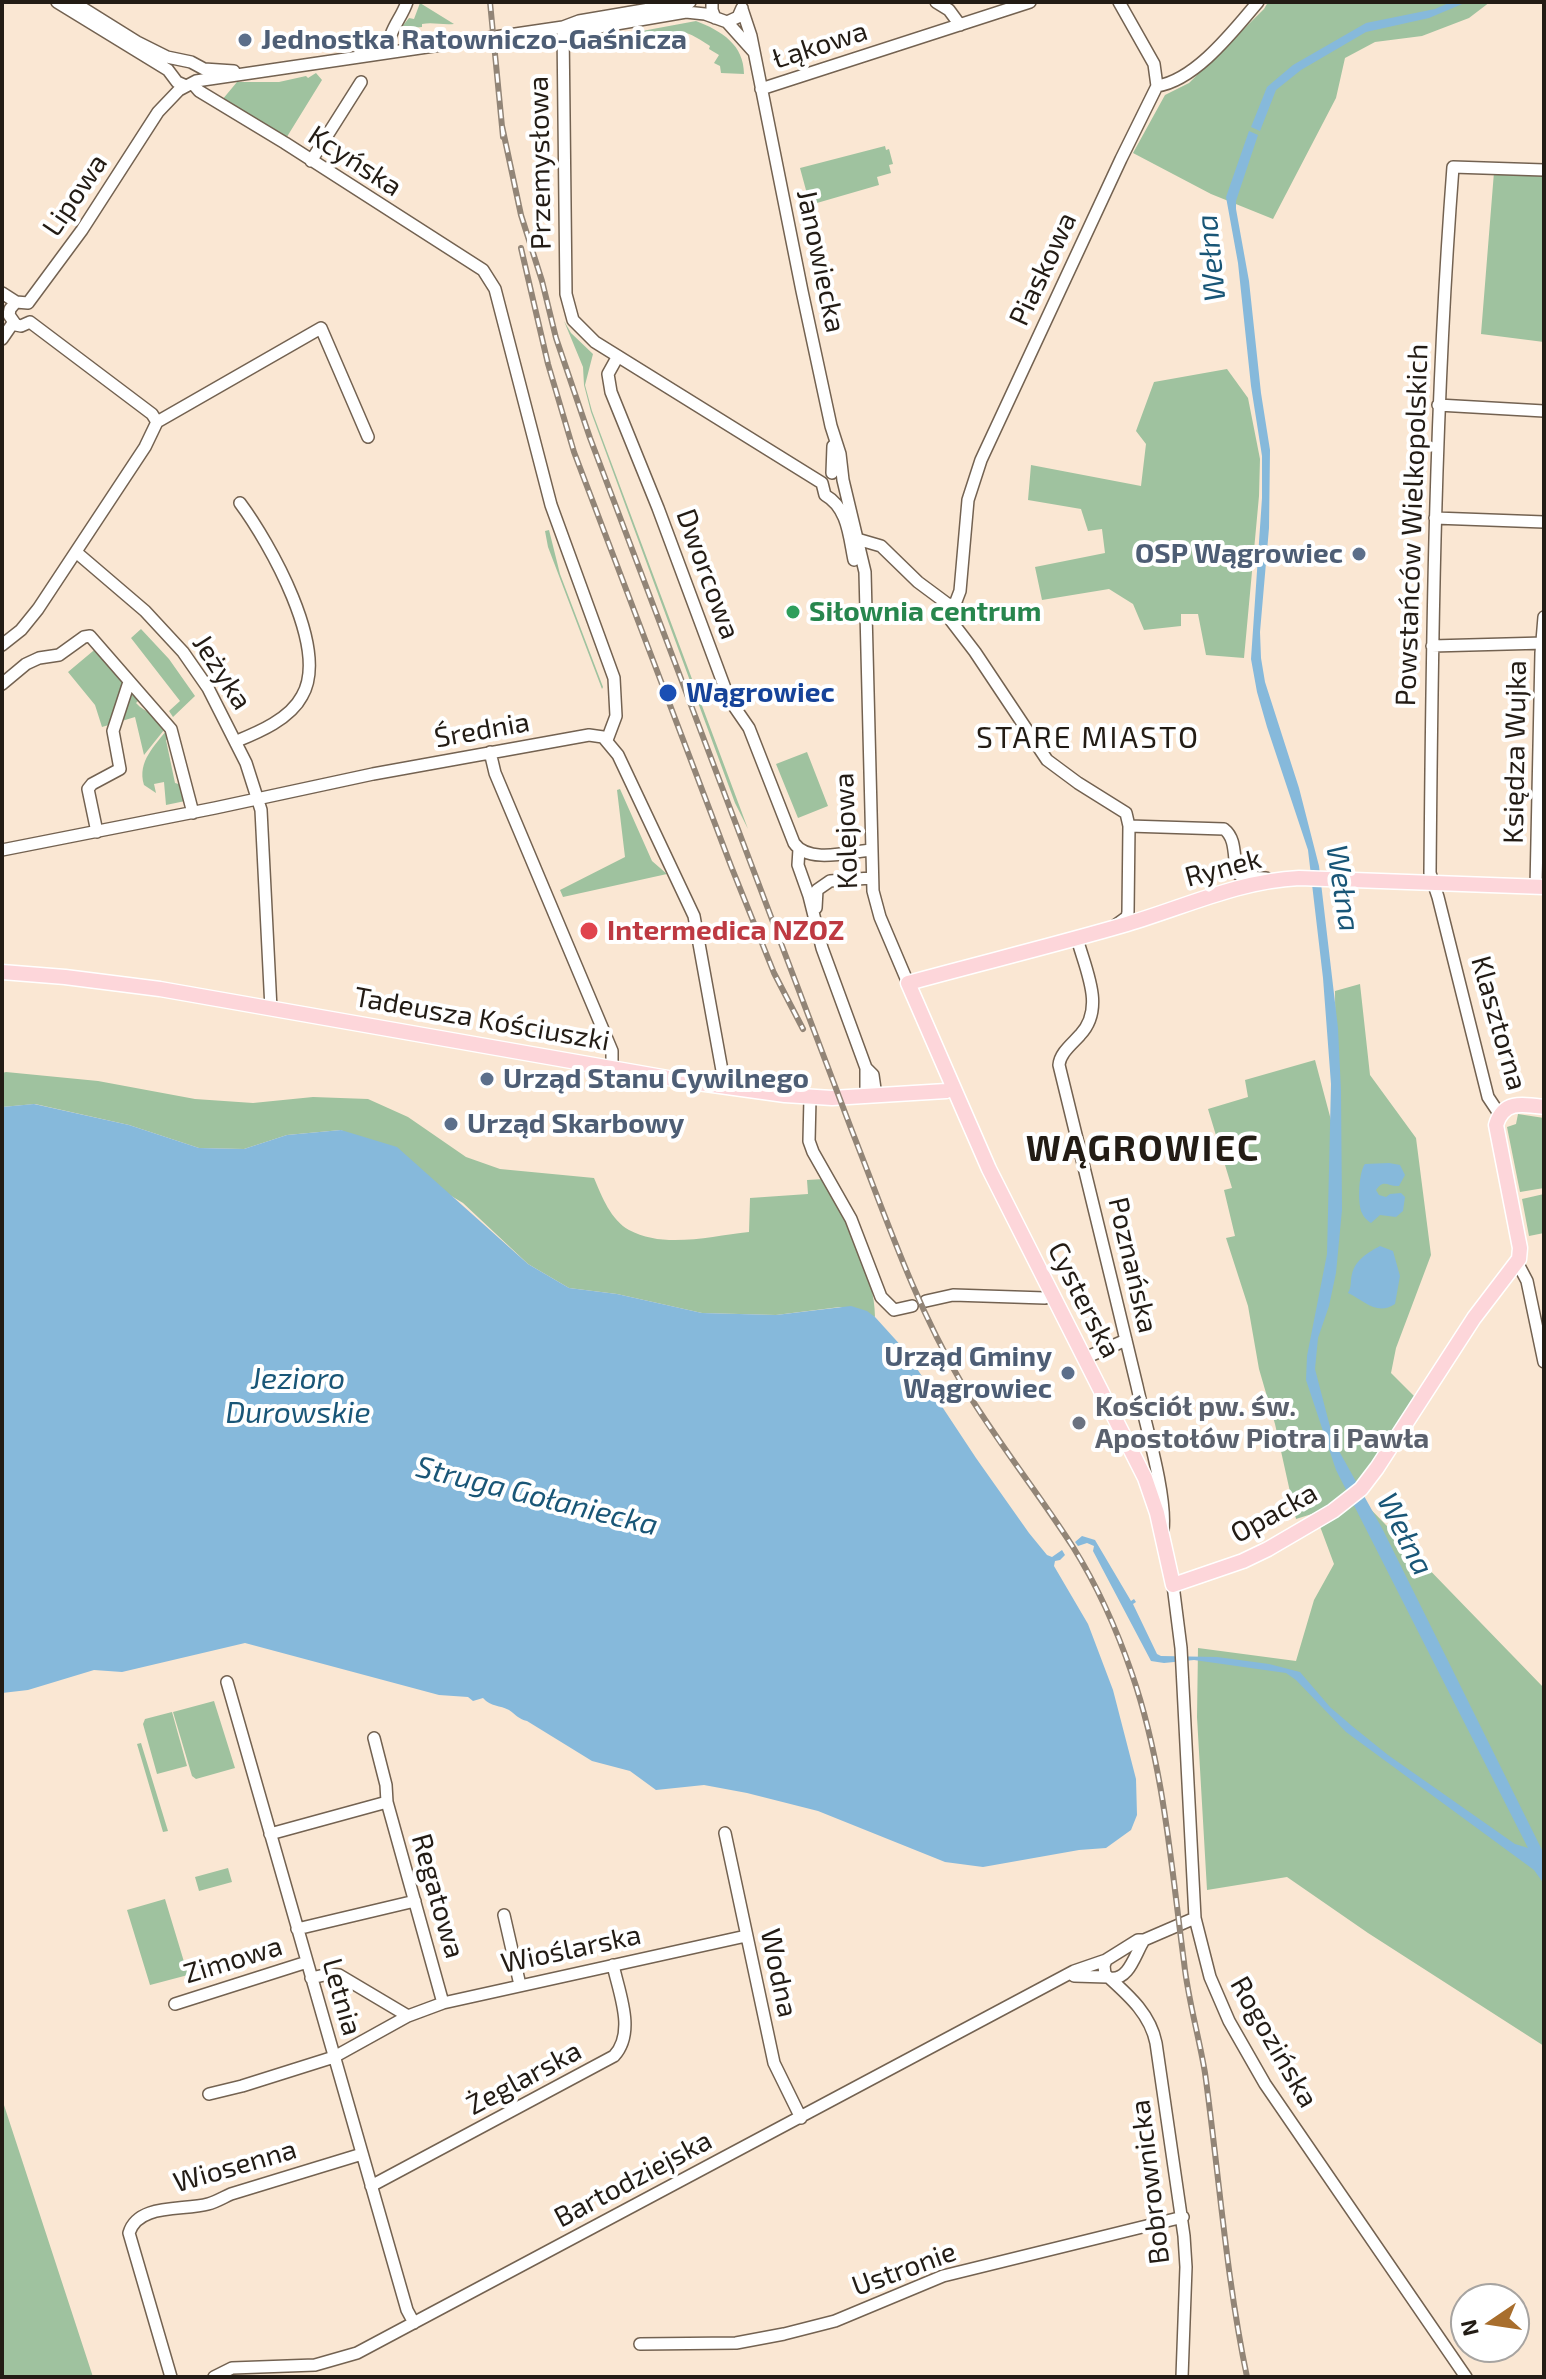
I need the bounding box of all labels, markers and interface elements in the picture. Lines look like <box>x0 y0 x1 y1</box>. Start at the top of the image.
street label: Łąkowa <box>768 14 872 76</box>
place label: Jednostka Ratowniczo-Gaśnicza <box>261 23 687 57</box>
marker: Jednostka Ratowniczo-Gaśnicza <box>236 31 254 49</box>
street label: Przemysłowa <box>522 76 558 250</box>
street label: Kcyńska <box>302 118 408 204</box>
street label: Lipowa <box>35 148 115 242</box>
street label: Janowiecka <box>789 186 853 336</box>
street label: Piaskowa <box>1002 207 1084 331</box>
water label: Wełna <box>1189 213 1233 303</box>
street label: Powstańców Wielkopolskich <box>1389 343 1435 707</box>
street label: Dworcowa <box>669 504 747 644</box>
place label: OSP Wągrowiec <box>1135 537 1343 571</box>
marker: OSP Wągrowiec <box>1350 545 1368 563</box>
place label: Siłownia centrum <box>809 595 1041 629</box>
marker: Siłownia centrum <box>784 603 802 621</box>
street label: Jeżyka <box>185 628 259 716</box>
street label: Księdza Wujka <box>1497 660 1533 844</box>
place label: Wągrowiec <box>686 676 835 710</box>
marker: Wągrowiec <box>657 682 679 704</box>
street label: Średnia <box>432 705 532 755</box>
district label: STARE MIASTO <box>976 720 1200 756</box>
street label: Kolejowa <box>827 772 865 890</box>
street label: Rynek <box>1181 842 1265 894</box>
water label: Wełna <box>1318 842 1368 934</box>
place label: Intermedica NZOZ <box>607 914 844 948</box>
marker: Intermedica NZOZ <box>578 920 600 942</box>
street label: Klasztorna <box>1464 952 1534 1094</box>
street label: Tadeusza Kościuszki <box>352 980 612 1058</box>
place label: Urząd Stanu Cywilnego <box>503 1062 809 1096</box>
marker: Urząd Stanu Cywilnego <box>478 1070 496 1088</box>
place label: Urząd Skarbowy <box>467 1107 684 1141</box>
marker: Urząd Skarbowy <box>442 1115 460 1133</box>
district label: WĄGROWIEC <box>1026 1127 1260 1171</box>
street label: Poznańska <box>1101 1194 1165 1336</box>
street label: Cysterska <box>1041 1236 1127 1364</box>
place label: Urząd Gminy Wągrowiec <box>884 1340 1052 1406</box>
water label: Jezioro Durowskie <box>225 1361 371 1432</box>
marker: Urząd Gminy Wągrowiec <box>1059 1364 1077 1382</box>
place label: Kościół pw. św. Apostołów Piotra i Pawła <box>1095 1390 1429 1456</box>
marker: Kościół pw. św. Apostołów Piotra i Pawła <box>1070 1414 1088 1432</box>
water label: Struga Gołaniecka <box>412 1449 662 1543</box>
street label: Opacka <box>1225 1476 1323 1550</box>
water label: Wełna <box>1369 1487 1441 1581</box>
street label: Regatowa <box>404 1830 472 1962</box>
street label: Wioślarska <box>498 1918 644 1980</box>
street label: Wodna <box>753 1926 805 2020</box>
street label: Zimowa <box>180 1929 286 1991</box>
street label: Letnia <box>315 1955 369 2039</box>
street label: Rogozińska <box>1223 1970 1325 2114</box>
street label: Żeglarska <box>461 2034 587 2122</box>
street label: Bobrownicka <box>1123 2098 1177 2266</box>
street label: Bartodziejska <box>548 2123 718 2235</box>
street label: Wiosenna <box>170 2132 300 2200</box>
street label: Ustronie <box>847 2235 961 2303</box>
north arrow <box>1450 2283 1530 2363</box>
text: N <box>1454 2317 1483 2339</box>

